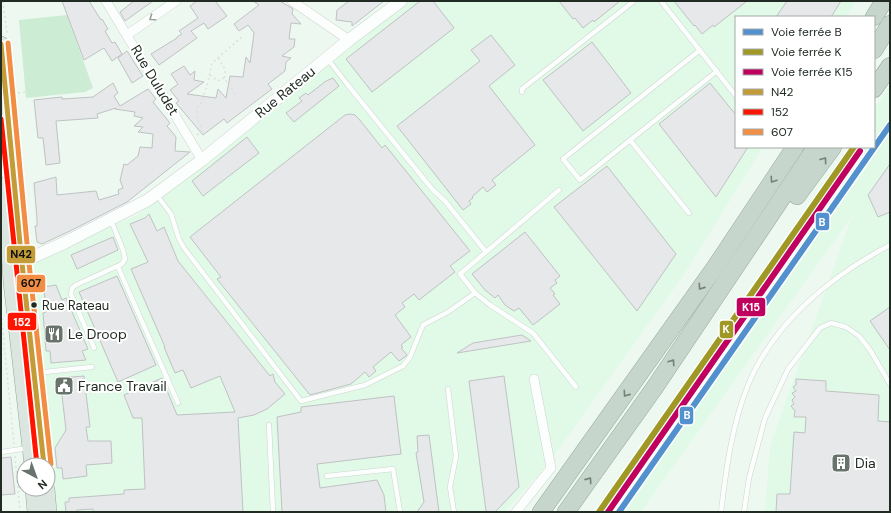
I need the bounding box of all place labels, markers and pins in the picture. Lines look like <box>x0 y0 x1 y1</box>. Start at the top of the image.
place label: Rue Rateau <box>42 297 109 314</box>
marker: Rue Rateau <box>29 300 39 310</box>
restaurant icon: Le Droop <box>43 323 65 345</box>
place label: Le Droop <box>68 325 127 343</box>
public building icon: France Travail <box>53 375 75 397</box>
place label: France Travail <box>78 377 167 395</box>
building icon: Dia <box>830 452 852 474</box>
place label: Dia <box>855 454 876 472</box>

